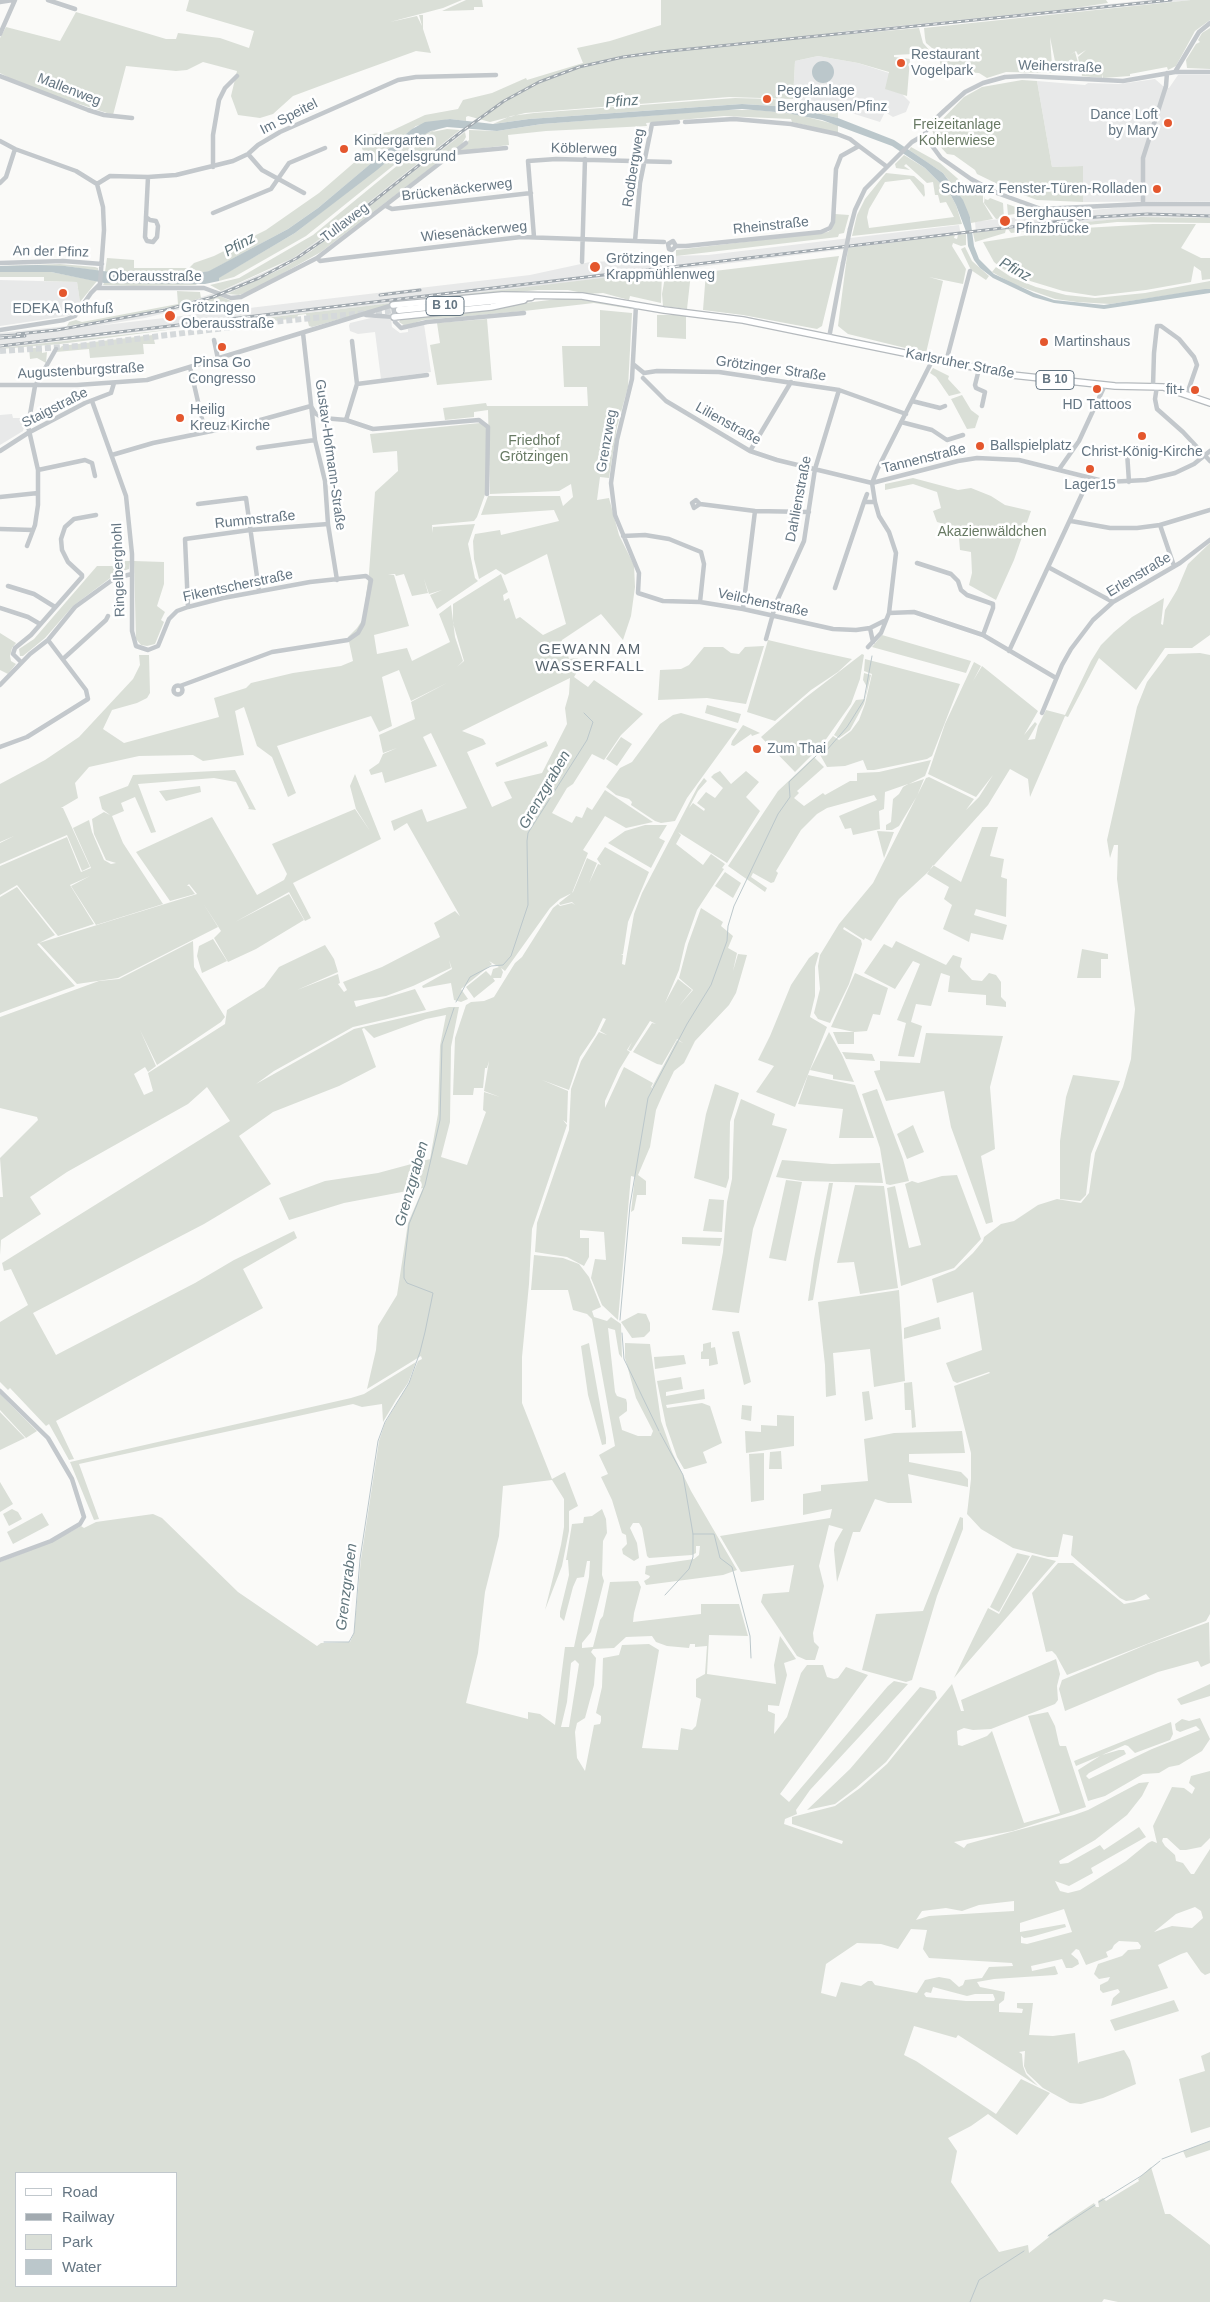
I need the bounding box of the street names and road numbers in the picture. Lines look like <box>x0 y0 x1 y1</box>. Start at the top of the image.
street label: Weiherstraße <box>1018 57 1102 77</box>
street label: Mallenweg <box>35 70 103 110</box>
street label: Im Speitel <box>257 95 321 139</box>
street label: Rodbergweg <box>619 127 649 209</box>
street label: Köblerweg <box>551 140 617 158</box>
street label: Brückenäckerweg <box>401 175 513 205</box>
street label: Tullaweg <box>318 200 372 246</box>
street label: Rheinstraße <box>732 214 810 238</box>
street label: Wiesenäckerweg <box>420 218 528 246</box>
street label: An der Pfinz <box>13 243 89 261</box>
street label: Oberausstraße <box>108 269 202 285</box>
road number: B 10 <box>426 296 464 316</box>
street label: Karlsruher Straße <box>904 345 1016 383</box>
street label: Grötzinger Straße <box>715 353 827 385</box>
street label: Augustenburgstraße <box>17 359 145 383</box>
road number: B 10 <box>1036 370 1074 390</box>
street label: Gustav-Hofmann-Straße <box>311 378 349 532</box>
street label: Staigstraße <box>19 384 91 432</box>
street label: Lilienstraße <box>692 399 764 449</box>
street label: Grenzweg <box>593 408 621 474</box>
street label: Tannenstraße <box>880 440 968 478</box>
street label: Dahlienstraße <box>782 455 816 543</box>
street label: Rummstraße <box>214 507 296 533</box>
street label: Ringelberghohl <box>109 523 129 617</box>
street label: Erlenstraße <box>1104 549 1174 601</box>
street label: Fikentscherstraße <box>181 566 295 606</box>
street label: Veilchenstraße <box>716 585 810 621</box>

